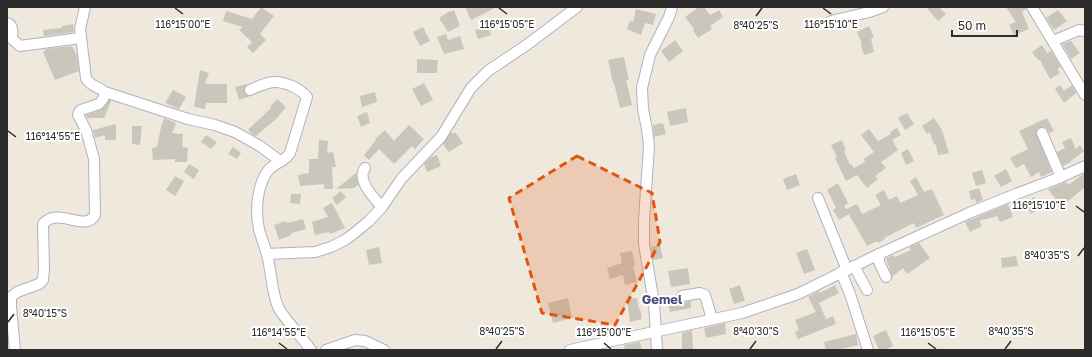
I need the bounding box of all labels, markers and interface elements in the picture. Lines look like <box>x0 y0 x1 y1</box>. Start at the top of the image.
scale bar <box>952 12 1017 38</box>
text: 116°15'00"E <box>156 18 210 30</box>
text: 116°15'05"E <box>480 18 534 30</box>
text: 116°15'10"E <box>804 18 858 30</box>
text: 50 m <box>958 18 986 33</box>
text: 8°40'25"S <box>733 19 779 31</box>
text: 116°14'55"E <box>26 130 80 142</box>
text: 116°15'10"E <box>1012 199 1066 211</box>
text: 8°40'35"S <box>1024 249 1070 261</box>
district label: Gemel <box>642 291 683 307</box>
text: 8°40'15"S <box>23 307 67 319</box>
text: 8°40'25"S <box>479 325 525 337</box>
text: 8°40'30"S <box>733 325 779 337</box>
text: 8°40'35"S <box>988 325 1034 337</box>
text: 116°14'55"E <box>252 326 306 338</box>
text: 116°15'00"E <box>577 326 631 338</box>
text: 116°15'05"E <box>901 326 955 338</box>

